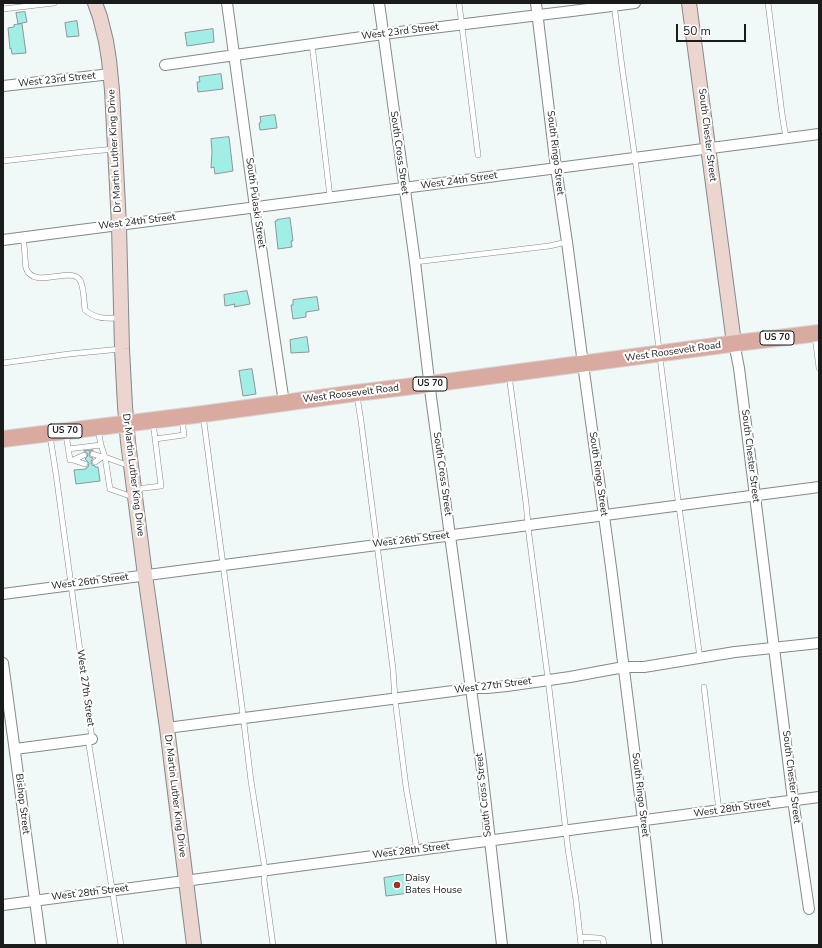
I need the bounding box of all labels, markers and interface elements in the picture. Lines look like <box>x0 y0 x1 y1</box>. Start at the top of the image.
scale bar <box>678 16 748 42</box>
street label: West 23rd Street <box>361 21 439 43</box>
text: 50 m <box>683 23 711 39</box>
street label: West 23rd Street <box>18 70 96 90</box>
street label: South Chester Street <box>695 88 719 182</box>
street label: Dr Martin Luther King Drive <box>106 89 124 213</box>
street label: South Cross Street <box>387 110 411 196</box>
street label: South Ringo Street <box>544 110 566 196</box>
street label: South Pulaski Street <box>243 157 267 249</box>
street label: West 24th Street <box>420 170 498 192</box>
street label: West 24th Street <box>98 211 176 233</box>
road number: US 70 <box>760 331 794 345</box>
street label: West Roosevelt Road <box>624 339 722 365</box>
road number: US 70 <box>413 377 447 391</box>
street label: West Roosevelt Road <box>302 382 400 406</box>
street label: South Chester Street <box>738 409 762 503</box>
street label: Dr Martin Luther King Drive <box>120 413 146 537</box>
road number: US 70 <box>48 424 82 438</box>
street label: South Cross Street <box>430 431 454 517</box>
street label: South Ringo Street <box>586 431 610 517</box>
street label: West 26th Street <box>372 529 450 551</box>
street label: West 26th Street <box>51 571 129 593</box>
street label: West 27th Street <box>74 649 96 727</box>
street label: West 27th Street <box>454 675 532 697</box>
street label: South Chester Street <box>779 730 803 824</box>
street label: Dr Martin Luther King Drive <box>162 734 188 858</box>
street label: South Cross Street <box>474 752 494 838</box>
street label: South Ringo Street <box>629 752 651 838</box>
street label: Bishop Street <box>12 773 32 835</box>
street label: West 28th Street <box>693 798 771 820</box>
street label: West 28th Street <box>372 840 450 862</box>
place label: Daisy Bates House <box>405 873 462 896</box>
marker: Daisy Bates House <box>392 880 402 890</box>
street label: West 28th Street <box>51 882 129 904</box>

